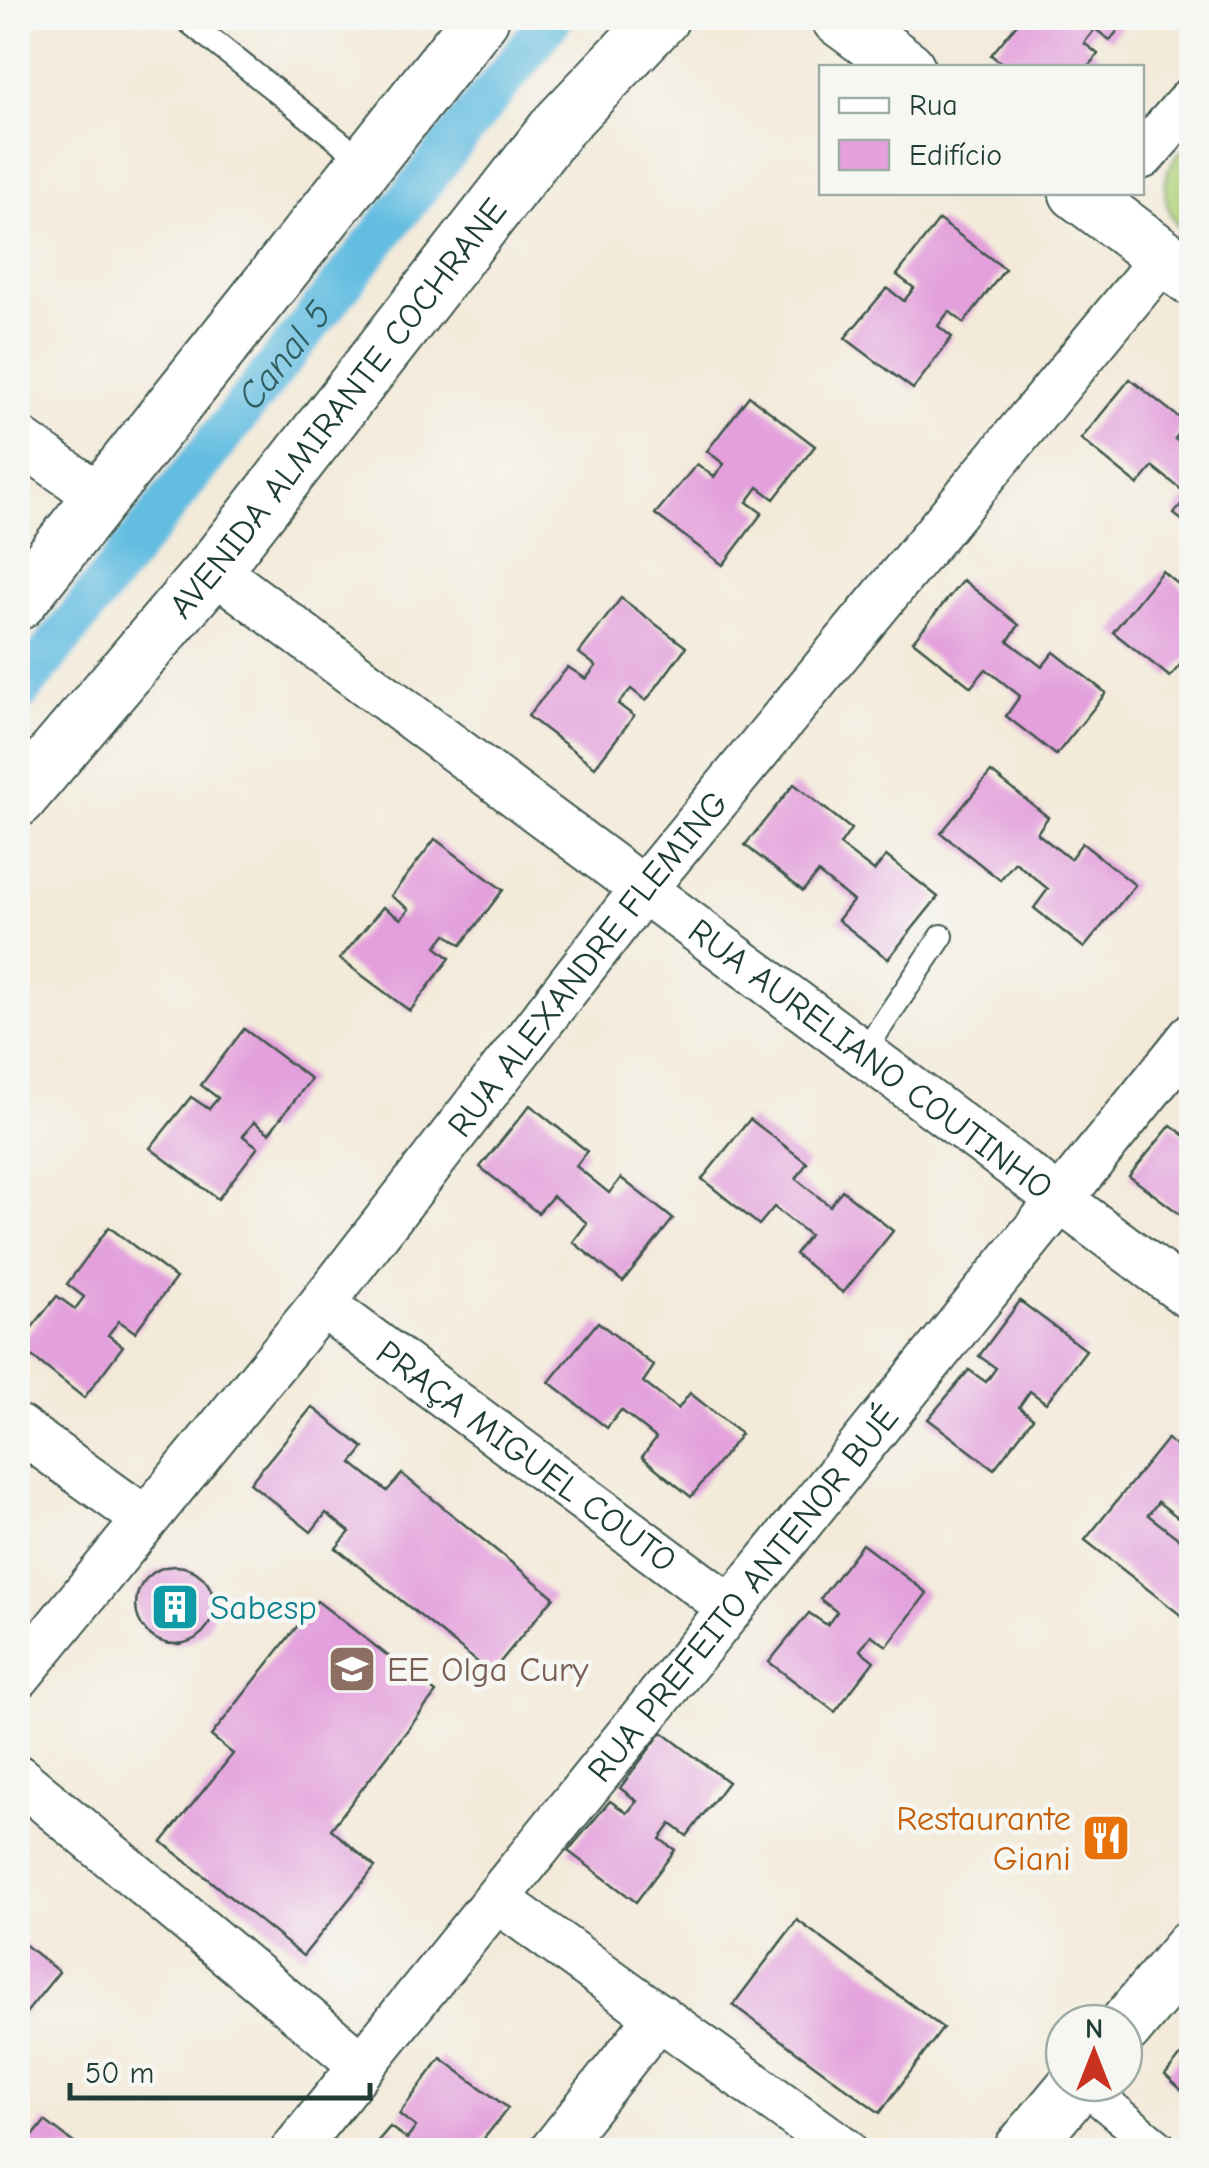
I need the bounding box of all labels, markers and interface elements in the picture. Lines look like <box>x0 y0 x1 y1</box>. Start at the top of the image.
legend <box>819 65 1144 195</box>
text: Rua <box>909 88 958 123</box>
text: Edifício <box>909 138 1002 173</box>
street label: AVENIDA ALMIRANTE COCHRANE <box>160 190 515 626</box>
water label: Canal 5 <box>229 293 341 418</box>
street label: RUA ALEXANDRE FLEMING <box>439 782 736 1145</box>
street label: RUA AURELIANO COUTINHO <box>681 910 1061 1207</box>
street label: PRAÇA MIGUEL COUTO <box>369 1331 685 1581</box>
street label: RUA PREFEITO ANTENOR BUÉ <box>579 1397 907 1790</box>
building icon: Sabesp <box>149 1581 201 1633</box>
place label: Sabesp <box>210 1587 317 1628</box>
school or university icon: EE Olga Cury <box>326 1643 378 1695</box>
place label: EE Olga Cury <box>387 1649 589 1690</box>
place label: Restaurante Giani <box>896 1798 1071 1879</box>
restaurant icon: Restaurante Giani <box>1080 1812 1132 1864</box>
north arrow <box>1044 2003 1144 2103</box>
text: N <box>1085 2013 1103 2045</box>
scale bar <box>70 2038 370 2100</box>
text: 50 m <box>85 2056 154 2091</box>

